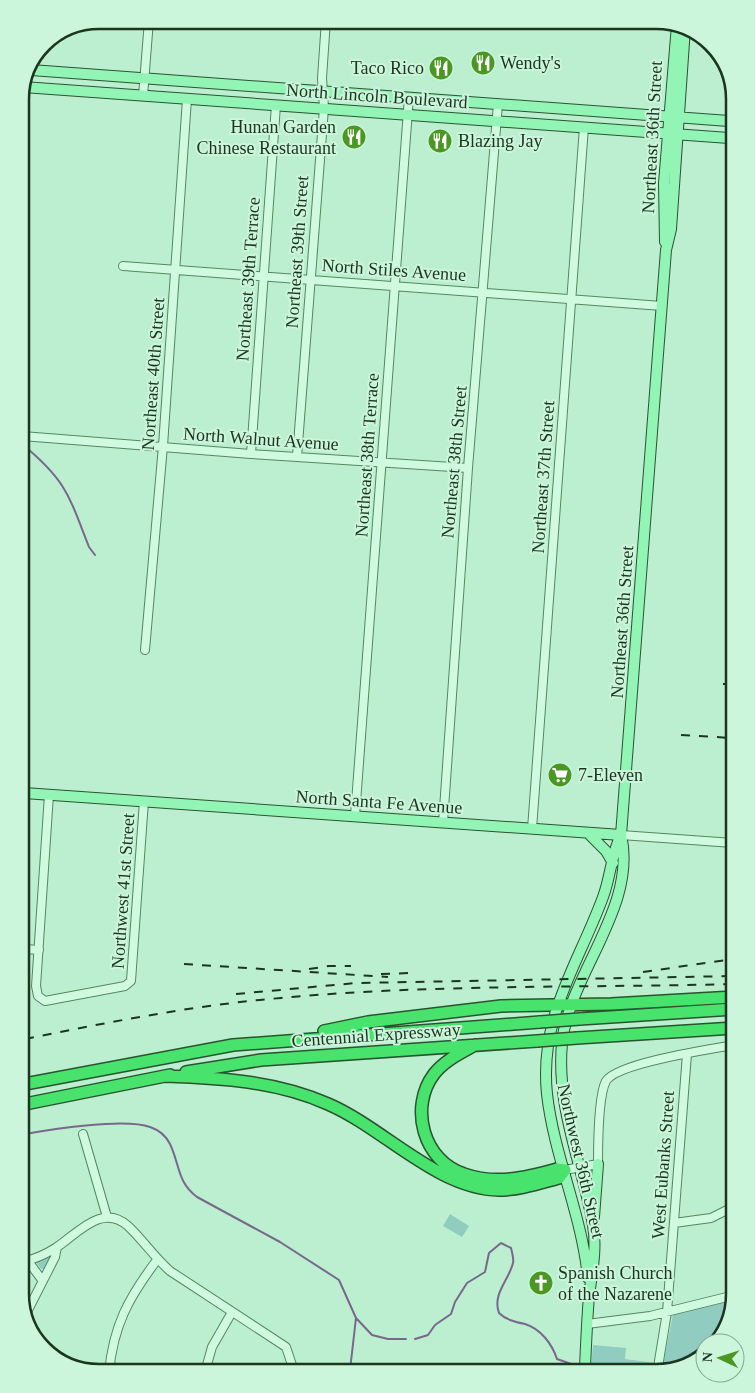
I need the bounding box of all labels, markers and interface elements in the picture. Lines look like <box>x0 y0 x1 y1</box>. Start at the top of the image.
restaurant icon: Wendy's <box>470 50 496 76</box>
place label: Wendy's <box>500 53 561 73</box>
restaurant icon: Taco Rico <box>428 55 454 81</box>
place label: Taco Rico <box>351 58 424 78</box>
street label: Northeast 36th Street <box>638 60 666 214</box>
street label: North Lincoln Boulevard <box>286 80 468 112</box>
place label: Hunan Garden Chinese Restaurant <box>197 117 336 158</box>
restaurant icon: Hunan Garden Chinese Restaurant <box>341 124 367 150</box>
restaurant icon: Blazing Jay <box>427 128 453 154</box>
place label: Blazing Jay <box>458 131 542 151</box>
street label: Northeast 39th Street <box>282 175 312 329</box>
street label: Northeast 39th Terrace <box>232 196 264 362</box>
street label: North Stiles Avenue <box>321 255 467 285</box>
street label: Northeast 40th Street <box>138 297 168 451</box>
street label: Northeast 38th Terrace <box>351 372 383 538</box>
street label: Northeast 38th Street <box>437 385 471 539</box>
street label: Northeast 37th Street <box>528 400 558 554</box>
street label: North Walnut Avenue <box>183 424 339 454</box>
street label: Northeast 36th Street <box>607 545 637 699</box>
supermarket icon: 7-Eleven <box>547 762 573 788</box>
place label: 7-Eleven <box>578 765 643 785</box>
street label: North Santa Fe Avenue <box>295 786 463 818</box>
street label: Northwest 41st Street <box>108 813 138 969</box>
street label: Centennial Expressway <box>291 1019 461 1051</box>
street label: Northwest 36th Street <box>553 1082 609 1240</box>
street label: West Eubanks Street <box>648 1090 678 1240</box>
place label: Spanish Church of the Nazarene <box>558 1263 673 1304</box>
church icon: Spanish Church of the Nazarene <box>528 1270 554 1296</box>
north arrow <box>695 1333 745 1383</box>
text: N <box>700 1352 715 1363</box>

